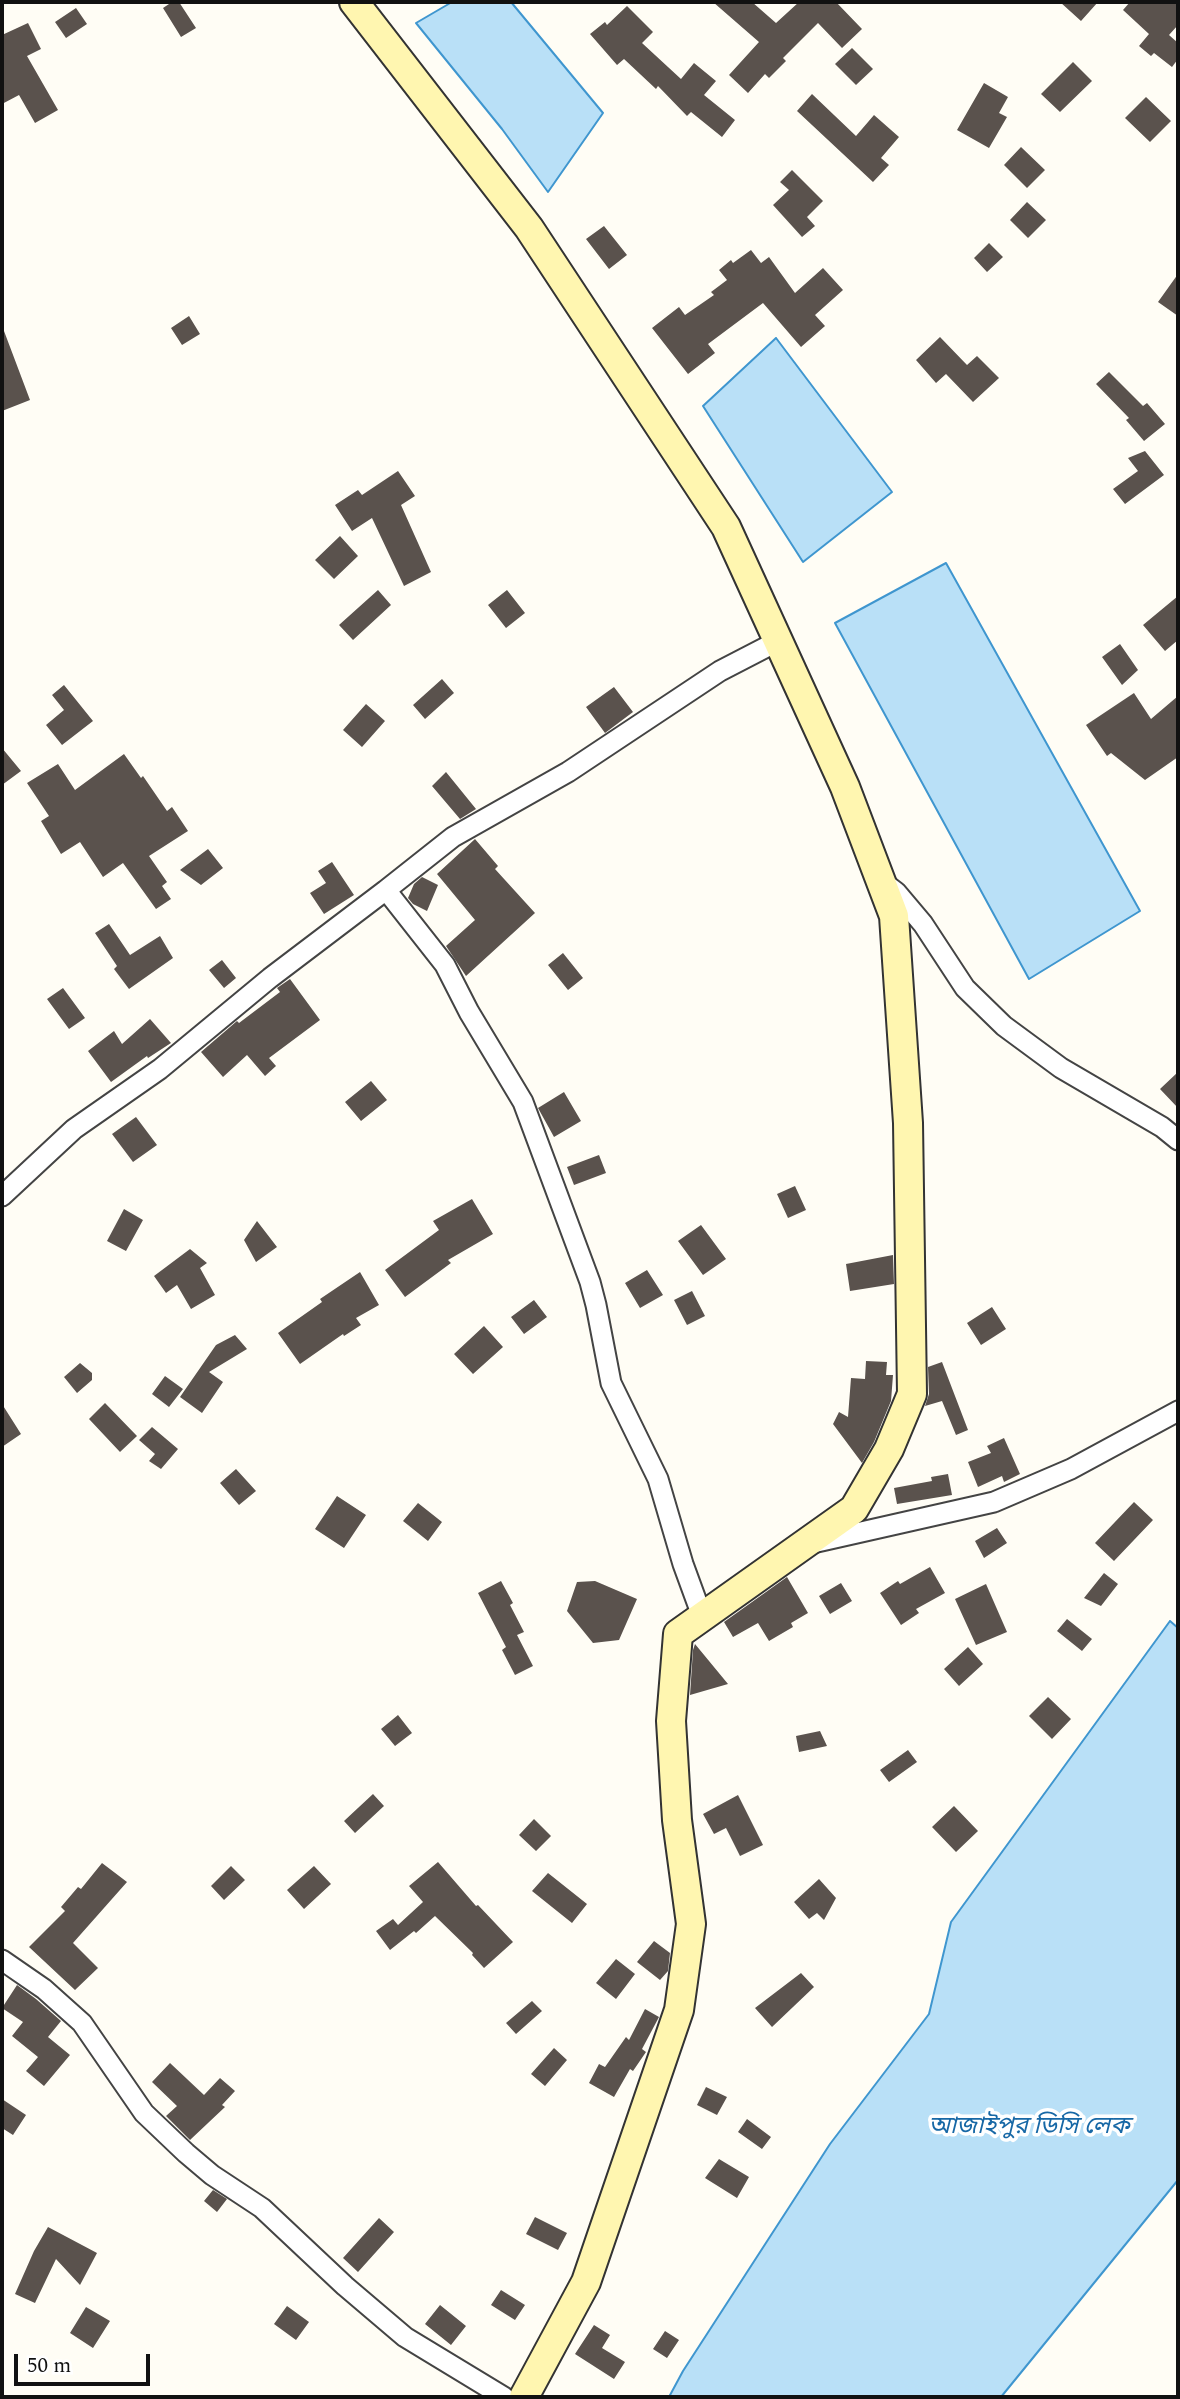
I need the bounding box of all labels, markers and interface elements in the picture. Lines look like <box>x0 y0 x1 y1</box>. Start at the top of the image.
water label: আজাইপুর ডিসি লেক <box>929 2114 1129 2142</box>
scale bar <box>18 2340 154 2384</box>
text: 50 m <box>27 2350 71 2382</box>

